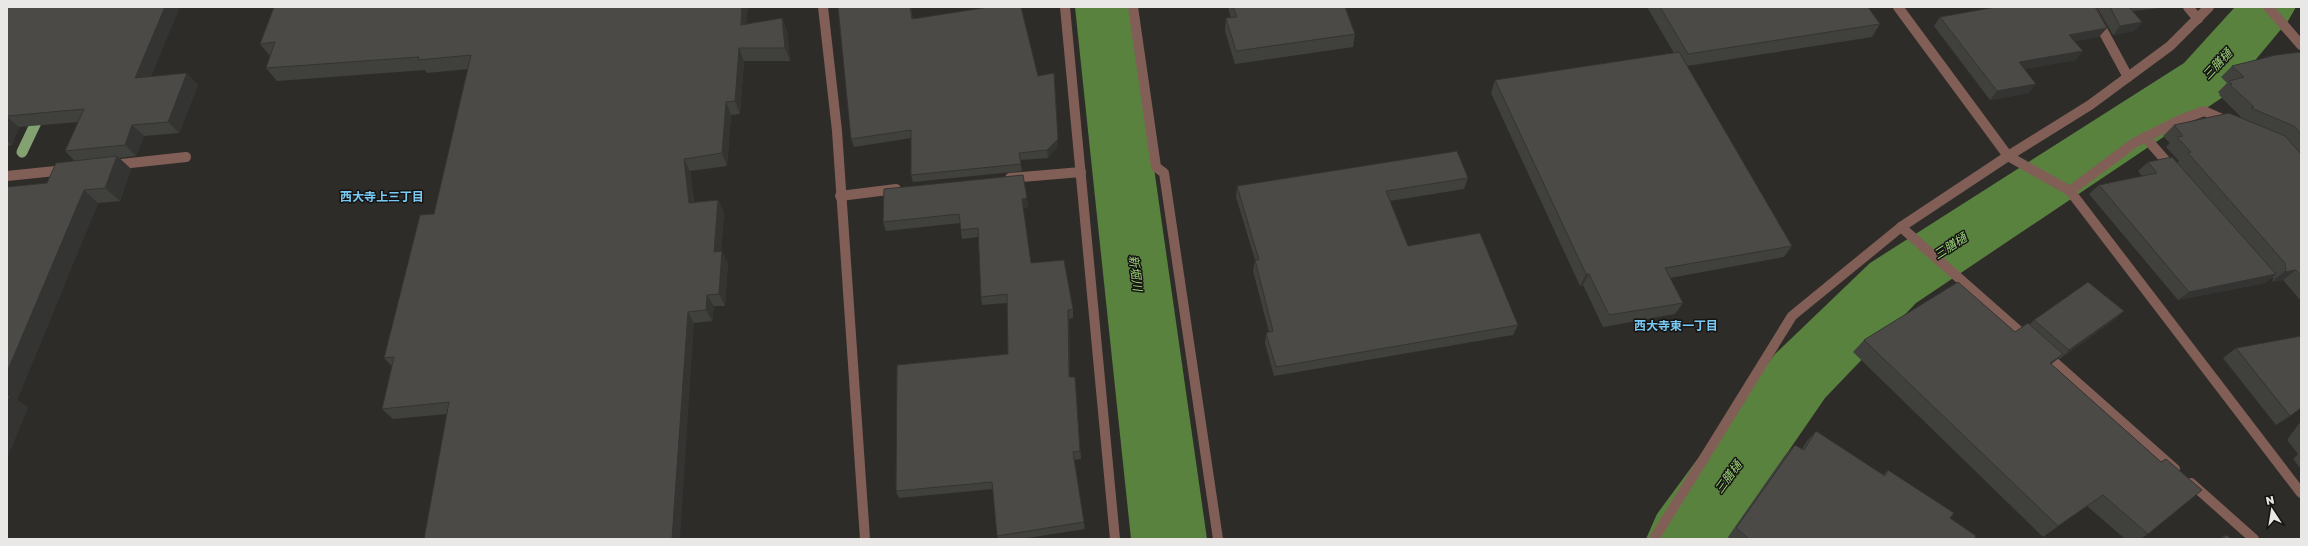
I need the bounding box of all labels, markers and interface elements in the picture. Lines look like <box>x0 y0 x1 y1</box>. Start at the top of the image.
water label: 三膳樋 <box>2199 44 2236 82</box>
district label: 西大寺上三丁目 <box>340 189 424 204</box>
water label: 三膳樋 <box>1931 229 1971 262</box>
water label: 新堀川 <box>1126 254 1146 294</box>
district label: 西大寺東一丁目 <box>1634 318 1718 333</box>
water label: 三膳樋 <box>1711 456 1746 496</box>
north arrow <box>2252 490 2292 530</box>
text: N <box>2264 493 2275 507</box>

